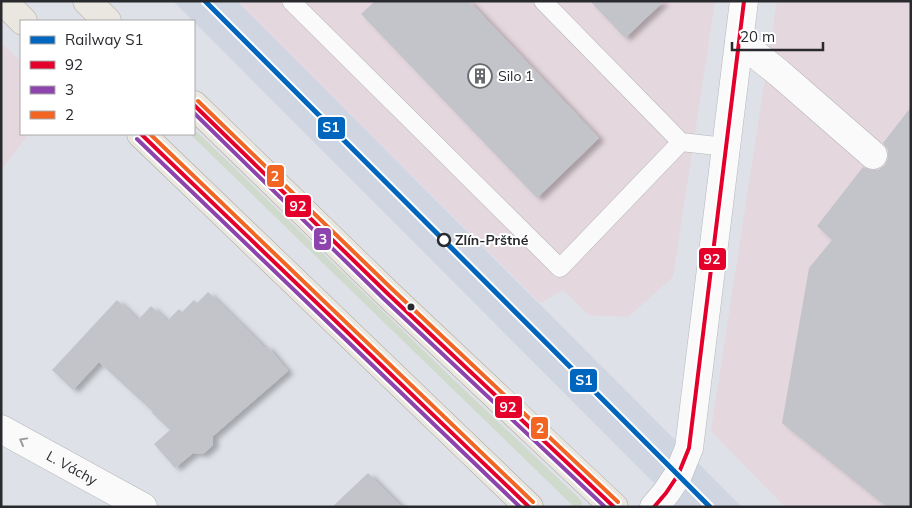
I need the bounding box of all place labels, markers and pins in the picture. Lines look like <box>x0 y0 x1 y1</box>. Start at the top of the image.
building icon: Silo 1 <box>467 63 493 89</box>
place label: Silo 1 <box>498 67 533 85</box>
place label: Zlín-Prštné <box>455 231 529 249</box>
marker: Zlín-Prštné <box>437 233 451 247</box>
unlabelled marker <box>406 302 416 312</box>

